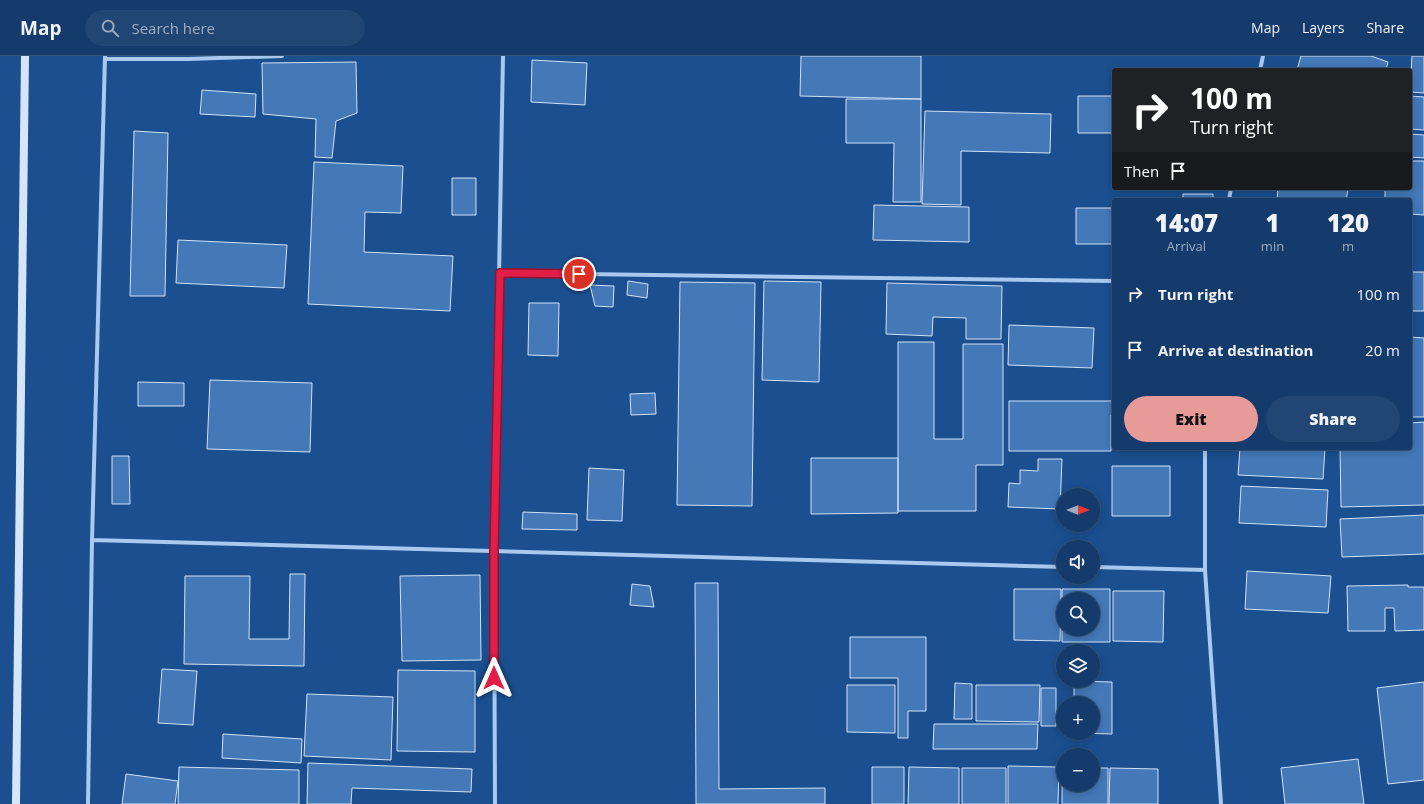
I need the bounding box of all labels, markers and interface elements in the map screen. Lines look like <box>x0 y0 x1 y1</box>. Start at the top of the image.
search box <box>85 10 365 46</box>
text: Map <box>20 15 61 41</box>
icon: search <box>99 17 121 39</box>
text: Search here <box>131 18 215 38</box>
text: Map <box>1251 18 1280 37</box>
text: Layers <box>1302 18 1344 37</box>
text: Share <box>1366 18 1404 37</box>
text: 100 m <box>1190 79 1273 117</box>
icon: right <box>1124 84 1176 136</box>
text: Turn right <box>1190 115 1273 139</box>
icon: arrive <box>1167 160 1189 182</box>
text: Then <box>1124 161 1159 181</box>
text: 14:07 <box>1155 206 1218 239</box>
text: 1 <box>1265 206 1280 239</box>
text: 120 <box>1327 206 1369 239</box>
text: Arrival <box>1167 237 1206 255</box>
text: min <box>1261 237 1284 255</box>
text: m <box>1342 237 1354 255</box>
pin <box>562 257 596 291</box>
icon: arrive <box>568 263 590 285</box>
icon: right <box>1124 283 1146 305</box>
text: Turn right <box>1158 284 1233 304</box>
text: 100 m <box>1356 284 1400 304</box>
icon: arrive <box>1124 339 1146 361</box>
text: Arrive at destination <box>1158 340 1313 360</box>
text: 20 m <box>1365 340 1400 360</box>
button: Exit <box>1124 396 1258 442</box>
button: Share <box>1266 396 1400 442</box>
north arrow <box>1056 488 1100 532</box>
map controls <box>1056 488 1100 792</box>
button: sound <box>1056 540 1100 584</box>
button: search <box>1056 592 1100 636</box>
button: layers <box>1056 644 1100 688</box>
position arrow <box>473 657 515 699</box>
button: + <box>1056 696 1100 740</box>
button: − <box>1056 748 1100 792</box>

